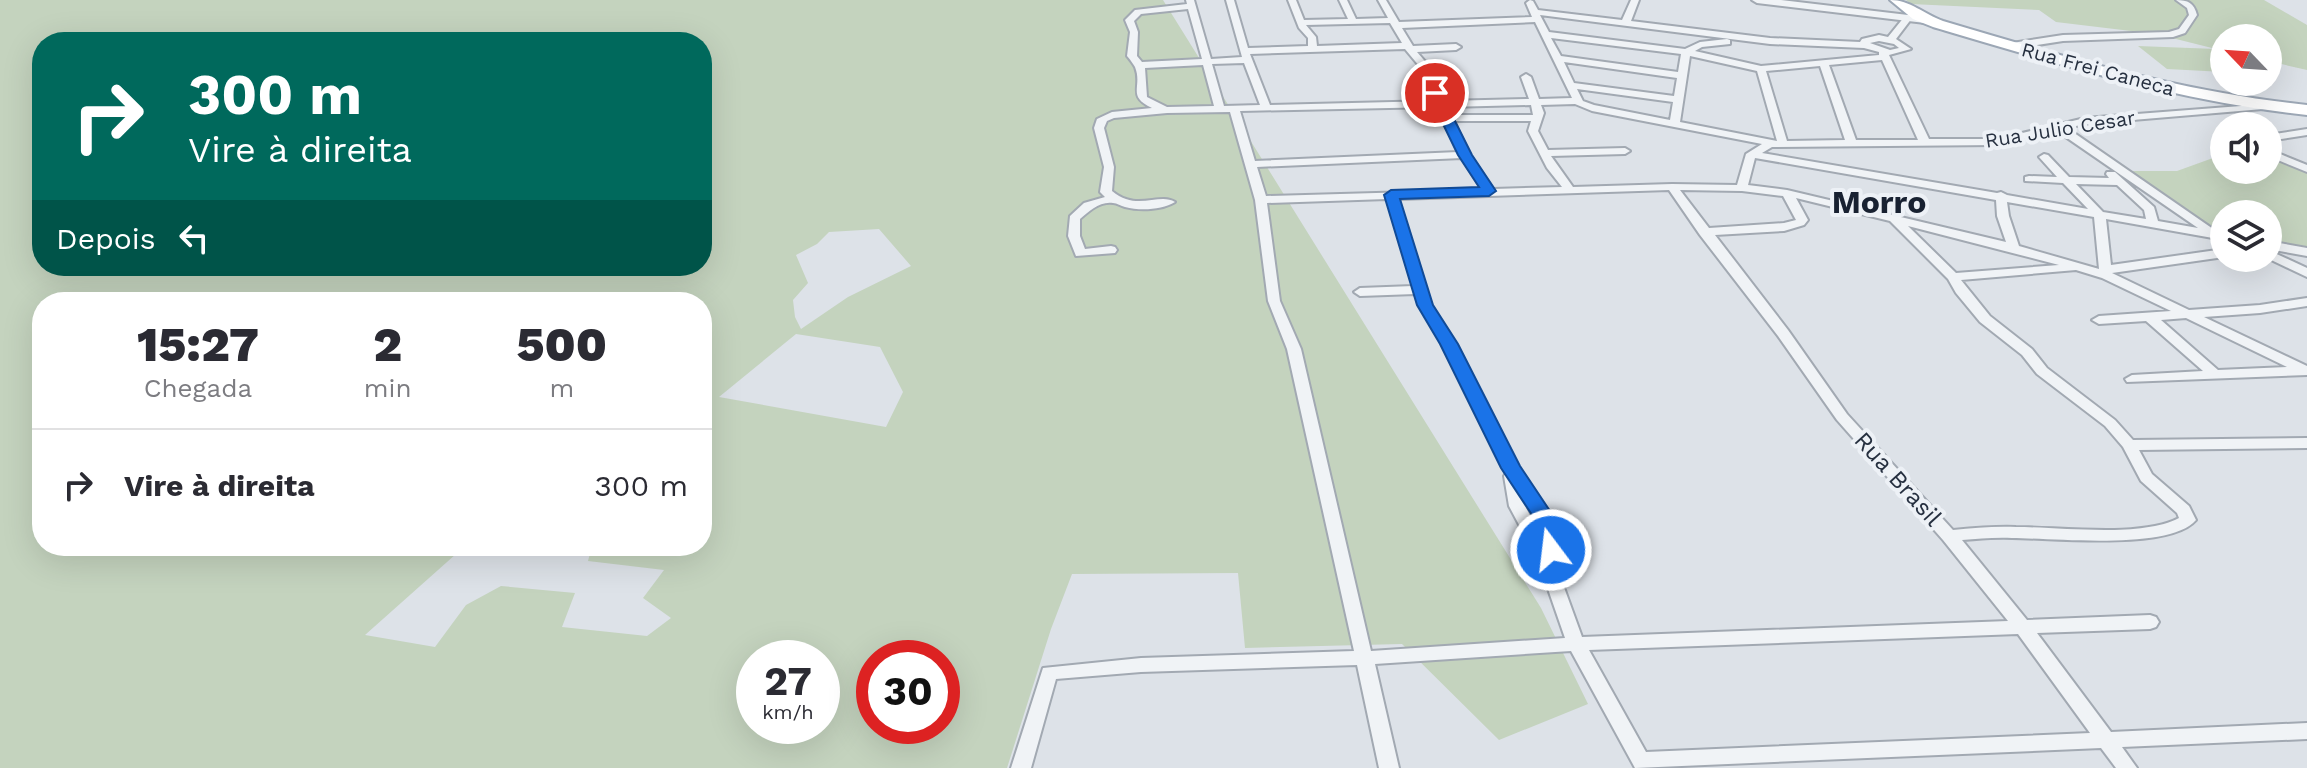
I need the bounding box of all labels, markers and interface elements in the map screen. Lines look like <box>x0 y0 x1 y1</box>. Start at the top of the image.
north arrow <box>2210 24 2282 96</box>
map controls <box>2210 24 2282 272</box>
street label: Rua Frei Caneca <box>2019 37 2177 101</box>
pin <box>1401 59 1469 127</box>
text: 300 m <box>188 62 362 128</box>
icon: right <box>56 64 160 168</box>
icon: arrive <box>1413 71 1457 115</box>
street label: Rua Julio Cesar <box>1983 105 2137 153</box>
button: sound <box>2210 112 2282 184</box>
text: Vire à direita <box>188 129 412 171</box>
district label: Morro <box>1832 183 1926 221</box>
button: layers <box>2210 200 2282 272</box>
icon: left <box>172 216 216 260</box>
text: Depois <box>56 221 156 256</box>
text: 15:27 <box>137 316 259 373</box>
text: 2 <box>373 316 402 373</box>
text: 500 <box>517 316 607 373</box>
text: Chegada <box>144 373 252 403</box>
text: min <box>364 373 412 403</box>
text: m <box>549 373 574 403</box>
street label: Rua Brasil <box>1849 426 1948 532</box>
icon: right <box>56 463 100 507</box>
text: Vire à direita <box>124 468 315 503</box>
text: 300 m <box>594 468 688 503</box>
position arrow <box>1509 508 1593 592</box>
speed limit sign: 30 <box>856 640 960 744</box>
text: 27 <box>764 658 812 705</box>
text: km/h <box>762 700 814 724</box>

